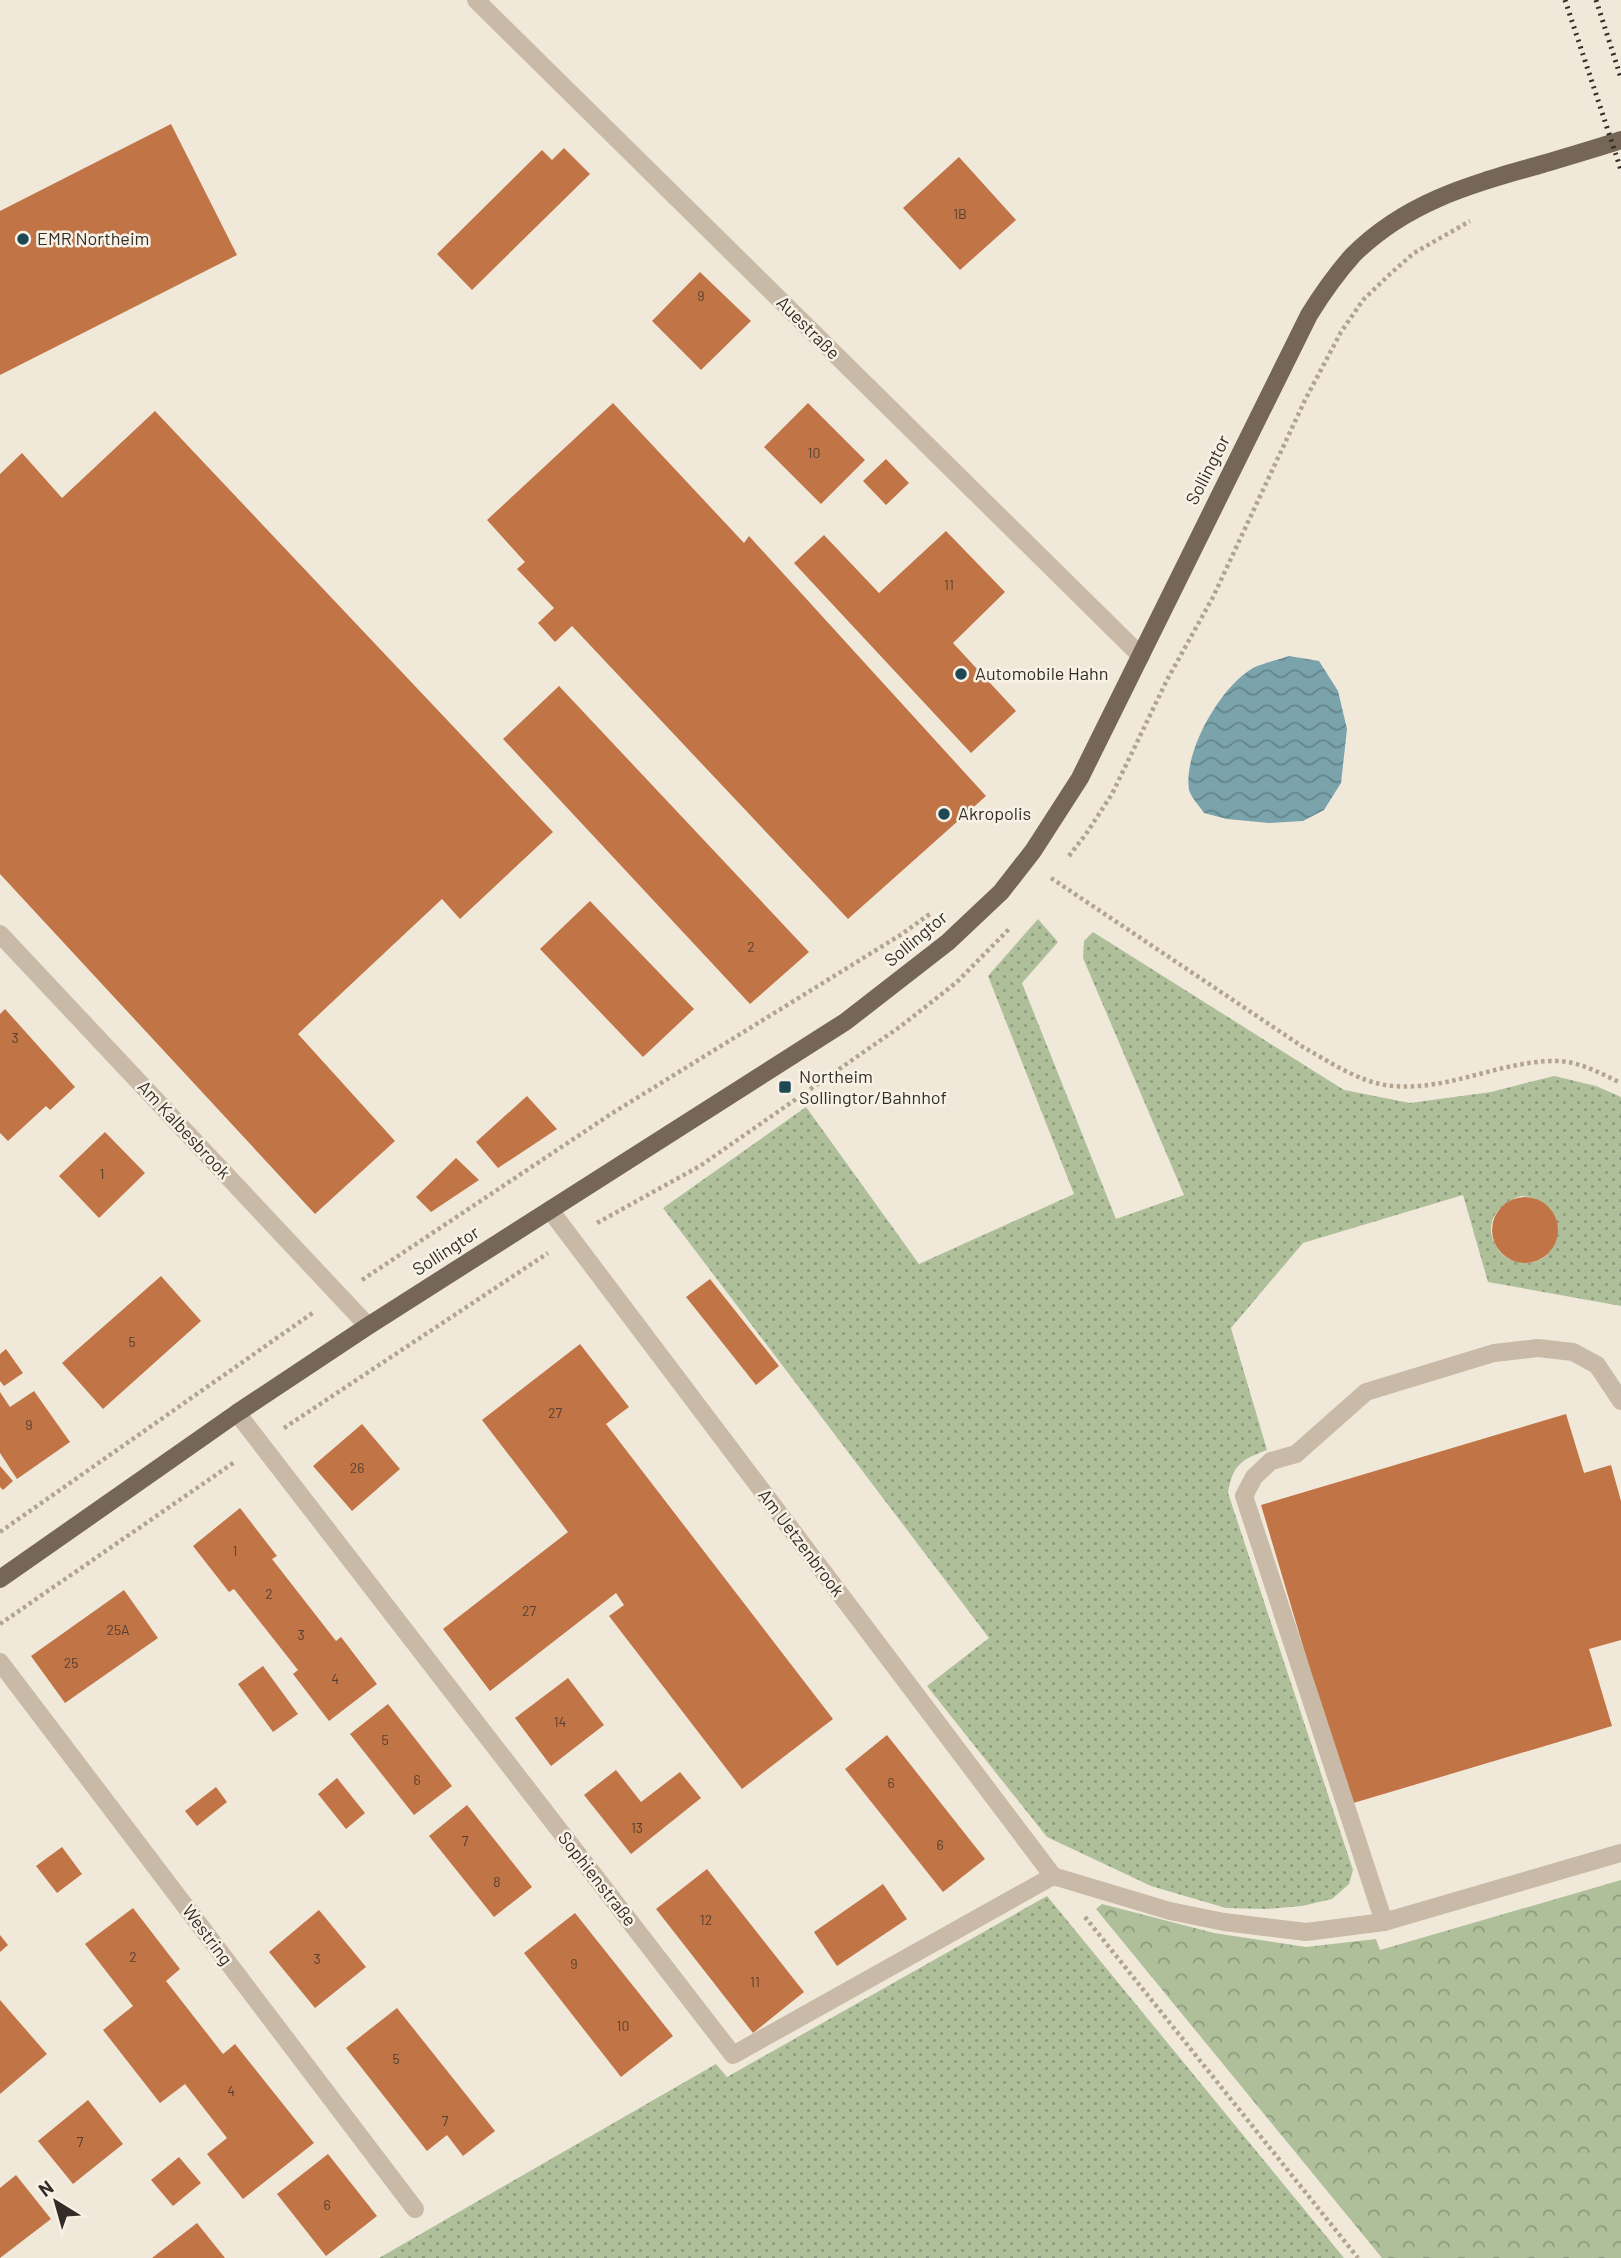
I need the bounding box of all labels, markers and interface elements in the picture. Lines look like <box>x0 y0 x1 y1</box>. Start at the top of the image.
house number: 1B <box>953 205 967 222</box>
place label: EMR Northeim <box>37 227 149 249</box>
marker: EMR Northeim <box>15 231 31 247</box>
house number: 9 <box>697 287 705 304</box>
street label: Auestraße <box>772 291 845 364</box>
street label: Sollingtor <box>1180 431 1234 508</box>
house number: 10 <box>808 444 820 461</box>
house number: 11 <box>944 576 954 593</box>
place label: Automobile Hahn <box>975 662 1108 684</box>
marker: Automobile Hahn <box>953 666 969 682</box>
place label: Akropolis <box>958 802 1031 824</box>
marker: Akropolis <box>936 806 952 822</box>
street label: Sollingtor <box>879 905 952 971</box>
house number: 2 <box>747 938 755 955</box>
house number: 3 <box>11 1029 19 1046</box>
place label: Northeim Sollingtor/Bahnhof <box>799 1065 947 1108</box>
street label: Am Kalbesbrook <box>134 1076 236 1183</box>
marker: Northeim Sollingtor/Bahnhof <box>777 1079 793 1095</box>
house number: 1 <box>100 1165 104 1182</box>
street label: Sollingtor <box>408 1220 483 1280</box>
house number: 5 <box>128 1333 136 1350</box>
house number: 27 <box>548 1404 562 1421</box>
house number: 9 <box>25 1416 33 1433</box>
house number: 26 <box>350 1459 364 1476</box>
street label: Am Uetzenbrook <box>754 1484 849 1601</box>
house number: 1 <box>233 1542 237 1559</box>
house number: 2 <box>265 1585 273 1602</box>
house number: 27 <box>522 1602 536 1619</box>
house number: 25A <box>106 1621 130 1638</box>
house number: 3 <box>297 1626 305 1643</box>
house number: 25 <box>64 1654 78 1671</box>
house number: 4 <box>331 1670 339 1687</box>
house number: 14 <box>554 1713 566 1730</box>
house number: 5 <box>381 1731 389 1748</box>
house number: 6 <box>413 1771 421 1788</box>
house number: 6 <box>887 1774 895 1791</box>
house number: 13 <box>631 1819 643 1836</box>
street label: Sophienstraße <box>554 1827 642 1930</box>
house number: 7 <box>462 1832 469 1849</box>
house number: 6 <box>936 1836 944 1853</box>
house number: 8 <box>493 1873 501 1890</box>
street label: Westring <box>178 1900 238 1969</box>
house number: 12 <box>700 1911 712 1928</box>
house number: 2 <box>129 1948 137 1965</box>
house number: 3 <box>313 1950 321 1967</box>
house number: 9 <box>570 1955 578 1972</box>
house number: 11 <box>750 1973 760 1990</box>
house number: 10 <box>617 2017 629 2034</box>
house number: 5 <box>392 2050 400 2067</box>
house number: 4 <box>227 2082 235 2099</box>
house number: 7 <box>442 2112 449 2129</box>
house number: 7 <box>77 2133 84 2150</box>
north arrow <box>21 2167 91 2237</box>
text: N <box>33 2175 57 2201</box>
house number: 6 <box>323 2196 331 2213</box>

